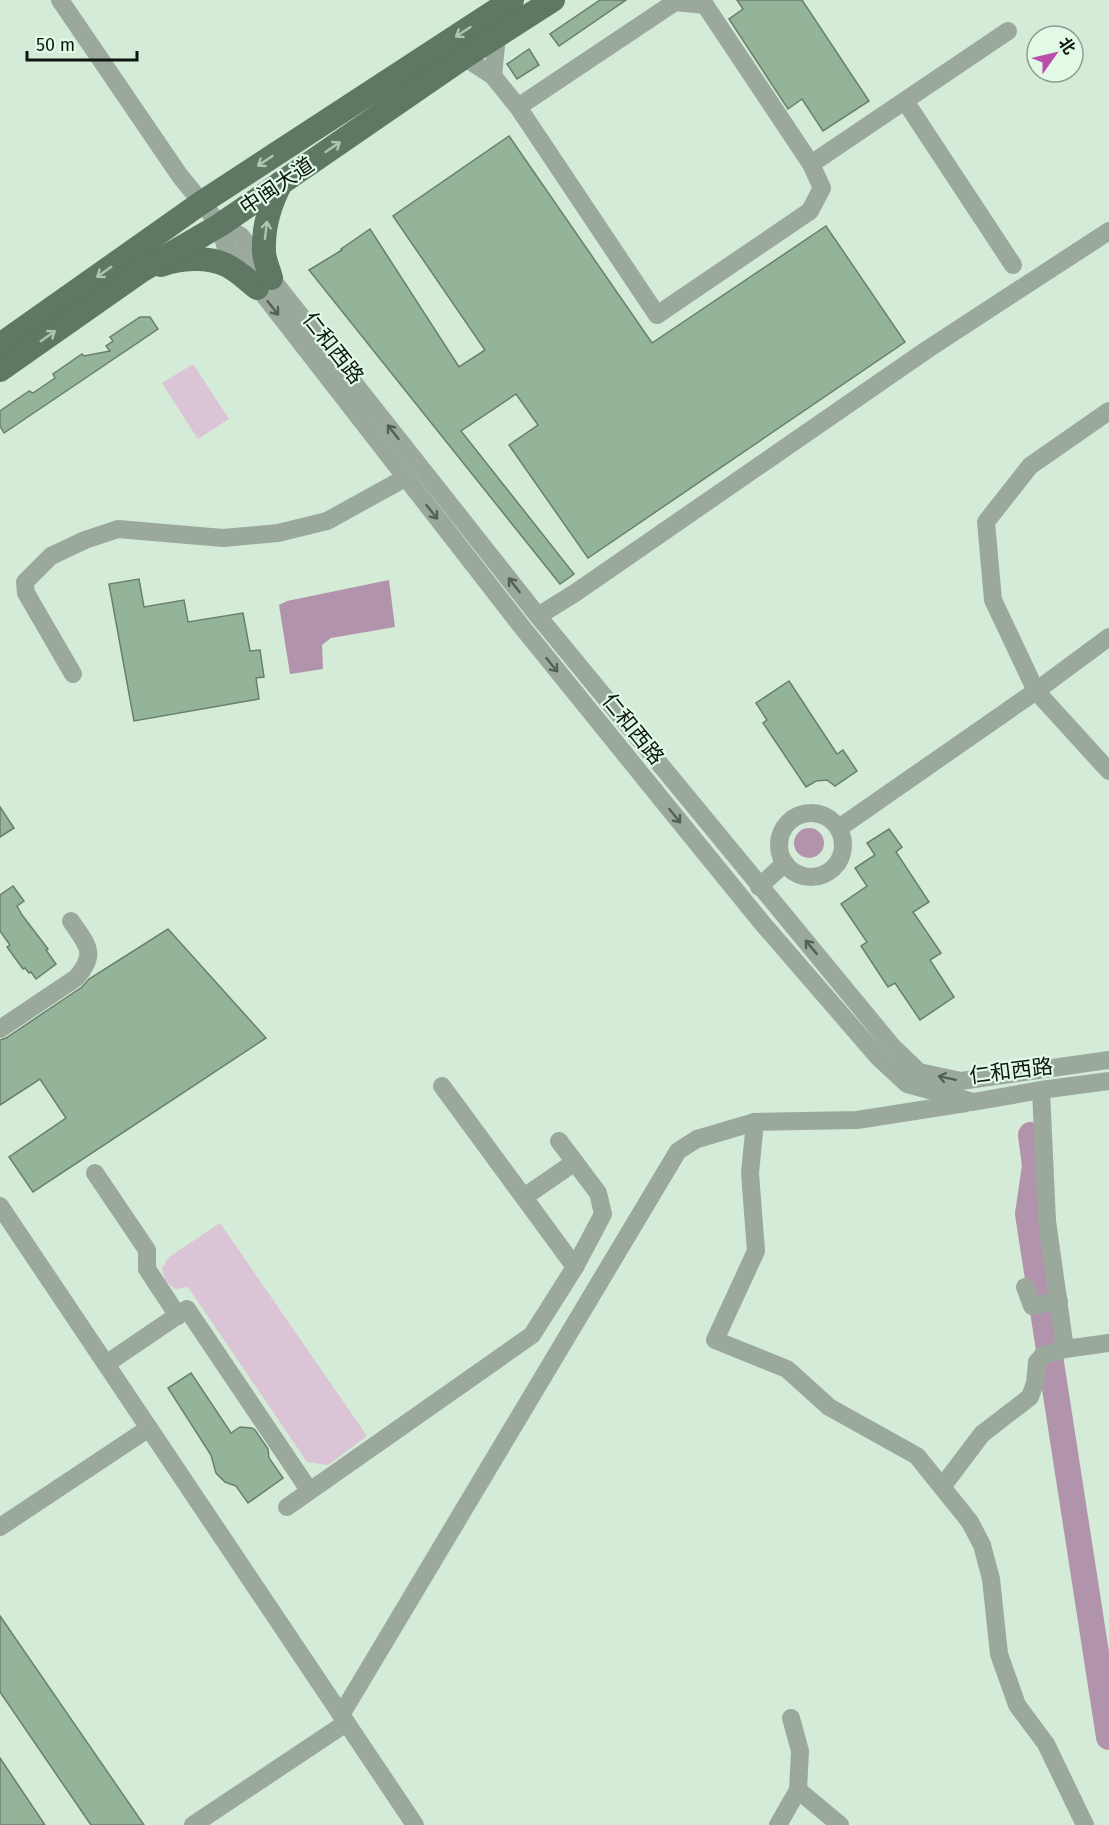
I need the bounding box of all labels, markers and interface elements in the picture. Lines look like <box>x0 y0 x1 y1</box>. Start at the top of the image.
scale bar <box>27 24 136 62</box>
north arrow <box>1025 24 1085 84</box>
one-way arrow <box>455 26 472 38</box>
text: 50 m <box>36 34 75 56</box>
text: 北 <box>1055 34 1079 58</box>
one-way arrow <box>324 141 341 153</box>
street label: 中闽大道 <box>235 152 319 220</box>
one-way arrow <box>256 155 273 168</box>
one-way arrow <box>261 220 272 240</box>
one-way arrow <box>96 266 112 278</box>
one-way arrow <box>267 300 280 316</box>
street label: 仁和西路 <box>297 307 369 389</box>
one-way arrow <box>39 330 56 342</box>
one-way arrow <box>386 424 399 440</box>
one-way arrow <box>425 503 438 519</box>
one-way arrow <box>507 578 521 593</box>
one-way arrow <box>546 657 559 673</box>
street label: 仁和西路 <box>596 688 670 770</box>
one-way arrow <box>669 808 682 824</box>
one-way arrow <box>804 939 817 955</box>
street label: 仁和西路 <box>968 1053 1054 1089</box>
one-way arrow <box>938 1072 958 1083</box>

